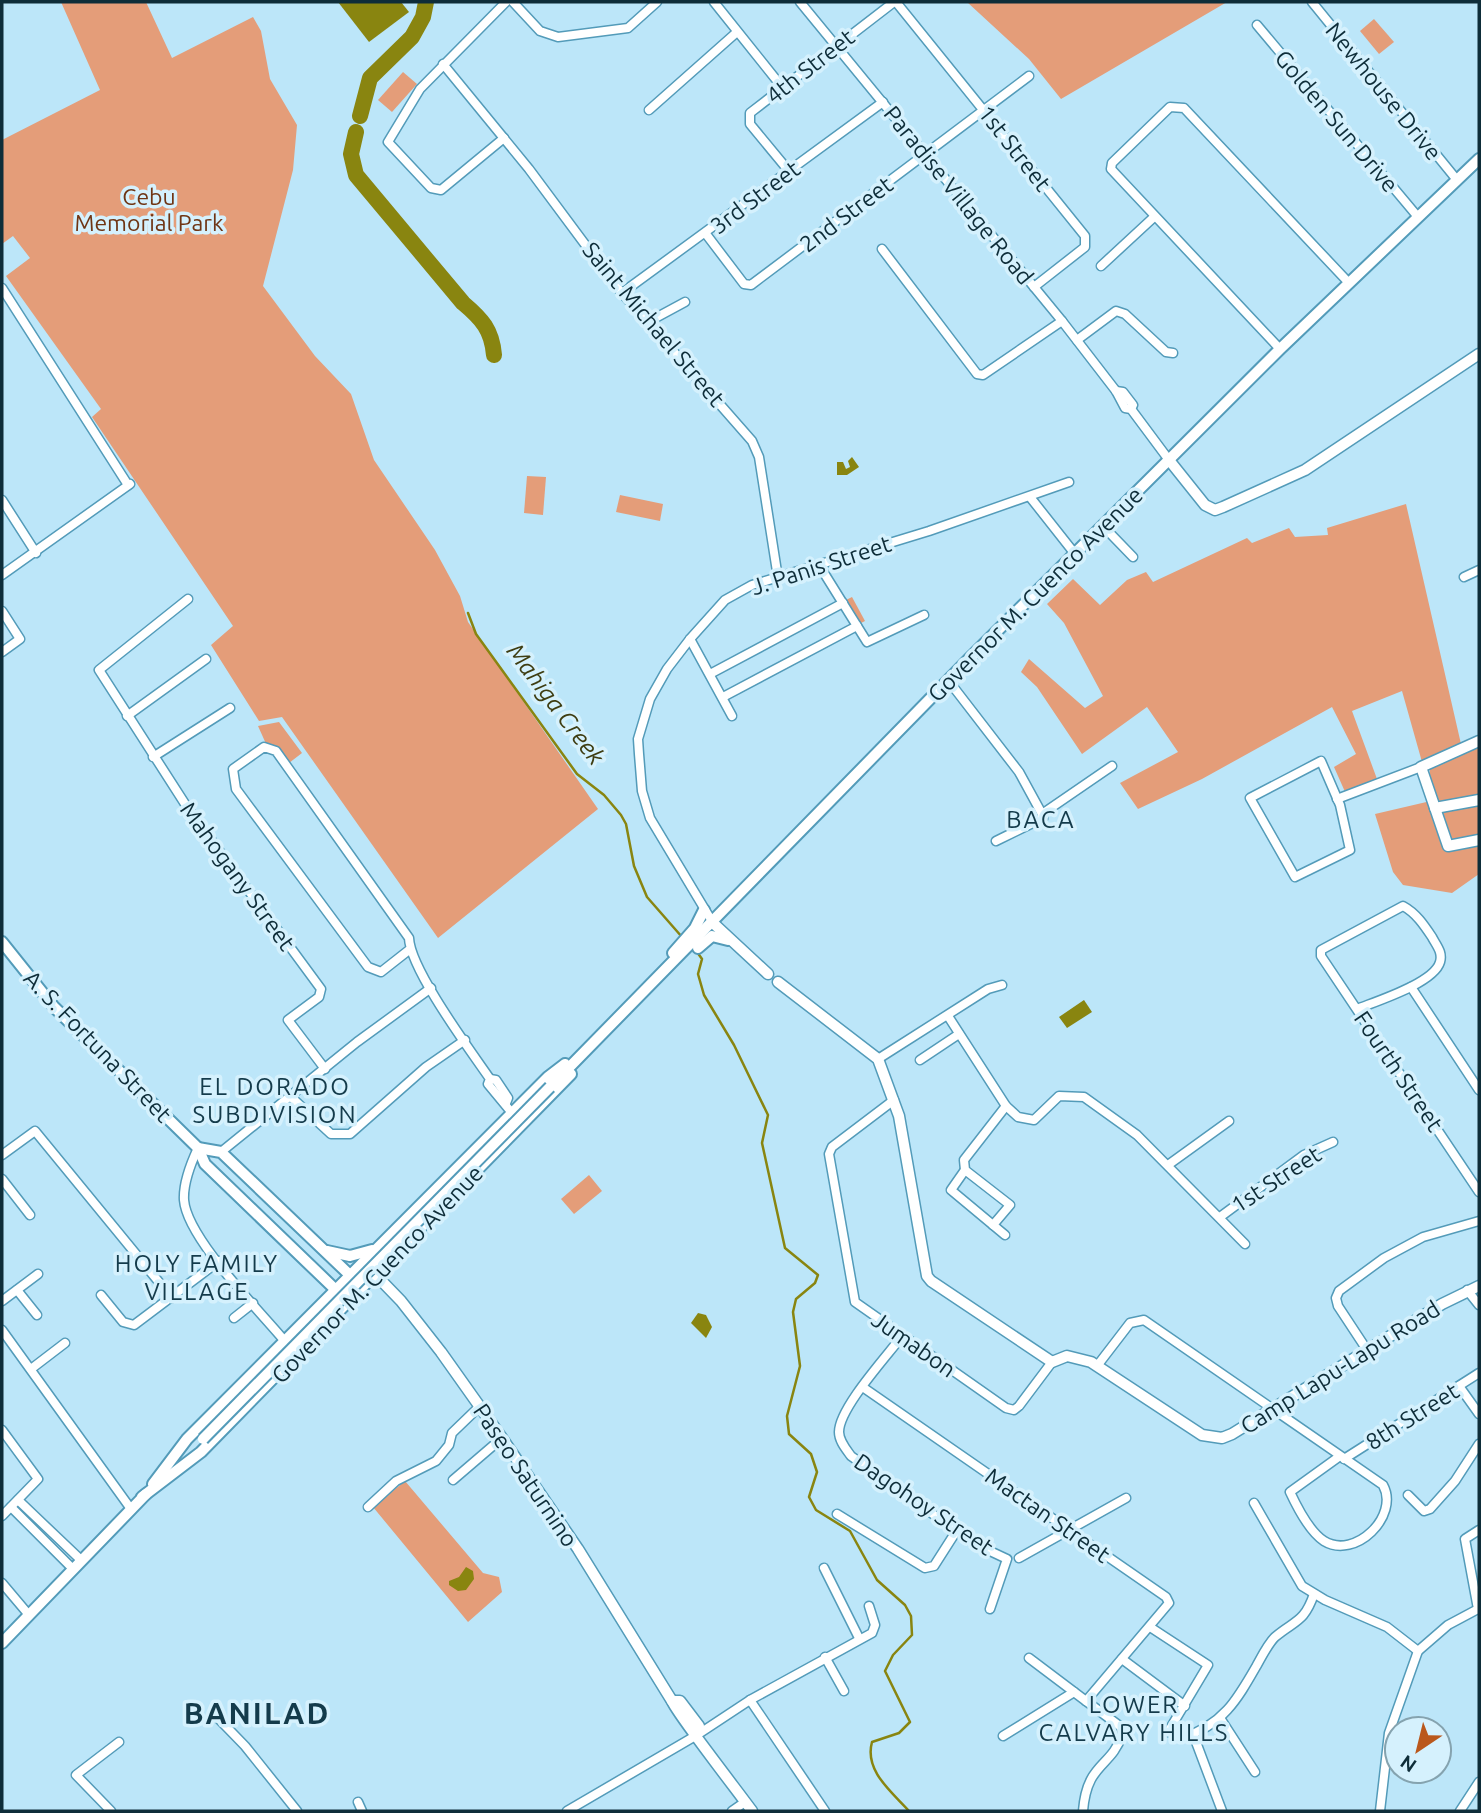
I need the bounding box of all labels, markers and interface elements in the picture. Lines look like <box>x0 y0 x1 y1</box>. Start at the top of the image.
street label: Newhouse Drive <box>1321 17 1447 165</box>
street label: 4th Street <box>761 24 859 108</box>
street label: Golden Sun Drive <box>1270 45 1404 197</box>
street label: 1st Street <box>974 100 1056 196</box>
street label: Paradise Village Road <box>879 101 1039 289</box>
street label: 3rd Street <box>706 156 804 238</box>
street label: 2nd Street <box>795 171 897 257</box>
park label: Cebu Memorial Park <box>74 184 224 235</box>
street label: Saint Michael Street <box>578 237 730 411</box>
street label: Governor M. Cuenco Avenue <box>923 482 1147 706</box>
street label: J. Panis Street <box>748 531 894 599</box>
water label: Mahiga Creek <box>502 638 611 770</box>
street label: Mahogany Street <box>176 797 300 955</box>
district label: BACA <box>1006 806 1076 833</box>
street label: A. S. Fortuna Street <box>19 965 177 1127</box>
street label: Fourth Street <box>1350 1006 1448 1136</box>
district label: EL DORADO SUBDIVISION <box>192 1073 358 1128</box>
street label: 1st Street <box>1227 1141 1325 1217</box>
street label: Governor M. Cuenco Avenue <box>266 1160 488 1388</box>
district label: HOLY FAMILY VILLAGE <box>115 1250 279 1305</box>
street label: Camp Lapu-Lapu Road <box>1236 1296 1444 1438</box>
street label: Jumabon <box>867 1306 961 1382</box>
street label: 8th Street <box>1361 1378 1463 1454</box>
street label: Paseo Saturnino <box>469 1399 583 1551</box>
street label: Dagohoy Street <box>850 1448 998 1560</box>
street label: Mactan Street <box>981 1463 1115 1567</box>
district label: LOWER CALVARY HILLS <box>1039 1691 1229 1746</box>
district label: BANILAD <box>184 1696 330 1730</box>
north arrow <box>1383 1715 1453 1785</box>
text: N <box>1396 1751 1420 1777</box>

